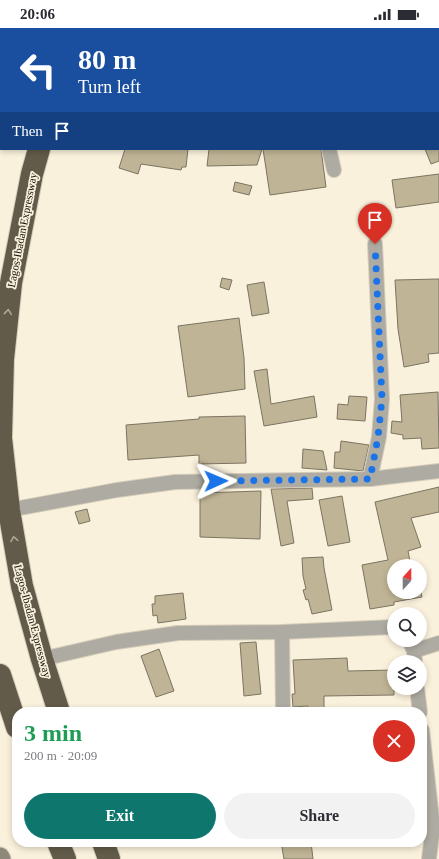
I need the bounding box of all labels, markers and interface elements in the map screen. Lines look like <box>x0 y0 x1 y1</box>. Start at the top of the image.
text: 20:06 <box>20 6 55 22</box>
icon: left <box>12 44 64 96</box>
text: 80 m <box>78 44 136 75</box>
text: Turn left <box>78 77 141 97</box>
icon: arrive <box>51 120 73 142</box>
text: Then <box>12 123 43 139</box>
street label: Lagos-Ibadan Expressway <box>5 171 39 288</box>
pin <box>358 203 392 244</box>
icon: arrive <box>364 209 386 231</box>
one-way arrow <box>4 309 13 315</box>
position arrow <box>195 460 237 502</box>
one-way arrow <box>10 536 18 542</box>
north arrow <box>387 559 427 599</box>
map controls <box>387 559 427 695</box>
street label: Lagos-Ibadan Expressway <box>12 563 54 679</box>
button: search <box>387 607 427 647</box>
button: layers <box>387 655 427 695</box>
text: 3 min <box>24 720 82 746</box>
button: close <box>373 720 415 762</box>
text: 200 m · 20:09 <box>24 748 97 763</box>
button: Exit <box>24 793 216 839</box>
button: Share <box>224 793 415 839</box>

